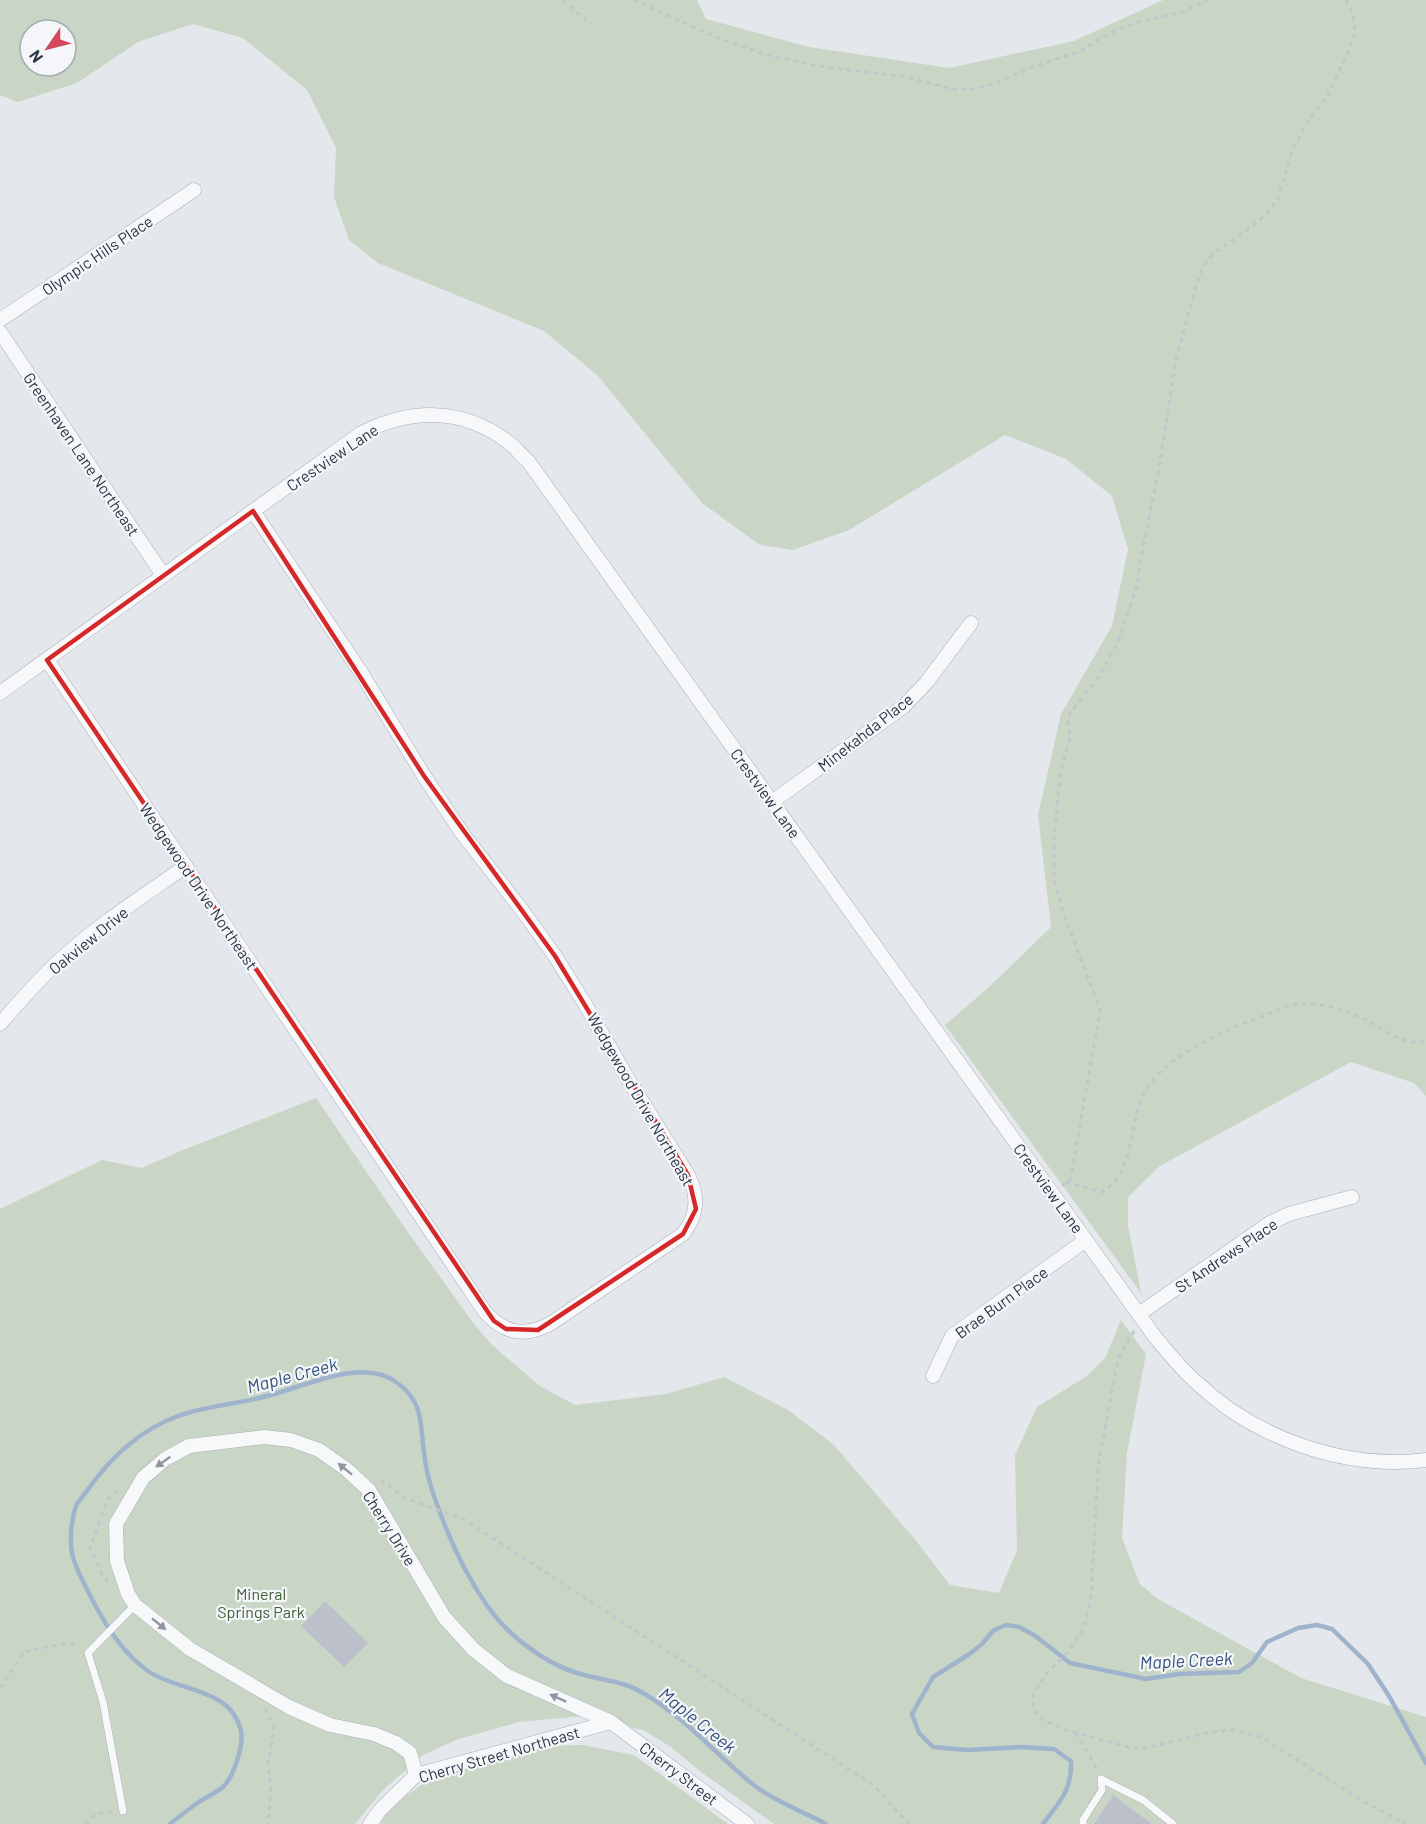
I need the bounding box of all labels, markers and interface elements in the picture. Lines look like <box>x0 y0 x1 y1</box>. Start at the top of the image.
north arrow <box>18 18 78 78</box>
text: N <box>24 47 46 67</box>
street label: Olympic Hills Place <box>38 211 156 299</box>
street label: Greenhaven Lane Northeast <box>20 369 144 539</box>
street label: Crestview Lane <box>283 419 381 495</box>
street label: Minekahda Place <box>814 689 916 775</box>
street label: Crestview Lane <box>727 744 805 842</box>
street label: Wedgewood Drive Northeast <box>136 799 262 973</box>
street label: Oakview Drive <box>45 902 131 978</box>
street label: Wedgewood Drive Northeast <box>584 1009 698 1189</box>
street label: Crestview Lane <box>1010 1139 1088 1237</box>
street label: St Andrews Place <box>1171 1214 1281 1296</box>
street label: Brae Burn Place <box>951 1262 1051 1342</box>
water label: Maple Creek <box>244 1352 340 1398</box>
one-way arrow <box>156 1456 172 1468</box>
one-way arrow <box>337 1463 353 1476</box>
street label: Cherry Drive <box>359 1487 421 1569</box>
park label: Mineral Springs Park <box>217 1584 305 1621</box>
one-way arrow <box>151 1618 167 1631</box>
water label: Maple Creek <box>1139 1647 1233 1673</box>
water label: Maple Creek <box>655 1682 741 1758</box>
one-way arrow <box>549 1694 566 1703</box>
street label: Cherry Street Northeast <box>416 1722 582 1786</box>
street label: Cherry Street <box>636 1737 722 1809</box>

